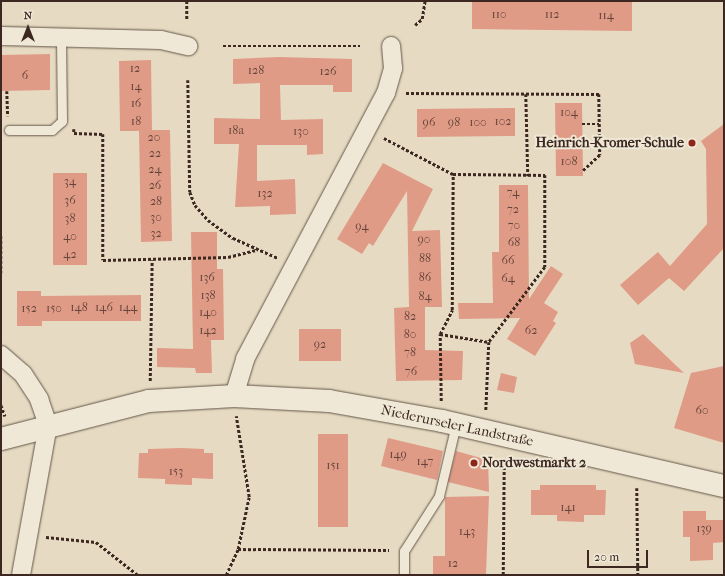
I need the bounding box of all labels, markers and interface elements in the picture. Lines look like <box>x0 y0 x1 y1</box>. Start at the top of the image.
north arrow <box>8 8 48 48</box>
house number: 110 <box>491 8 507 22</box>
house number: 112 <box>545 8 559 22</box>
text: N <box>24 9 32 22</box>
house number: 114 <box>598 9 614 23</box>
house number: 12 <box>130 62 140 76</box>
house number: 128 <box>248 64 264 78</box>
house number: 126 <box>320 65 336 79</box>
house number: 6 <box>22 69 28 83</box>
house number: 14 <box>130 80 142 94</box>
house number: 16 <box>131 97 141 111</box>
house number: 104 <box>560 106 578 120</box>
house number: 18 <box>131 115 141 129</box>
house number: 102 <box>494 115 512 129</box>
house number: 96 <box>423 116 435 130</box>
house number: 98 <box>448 116 460 130</box>
house number: 100 <box>469 116 487 130</box>
house number: 18a <box>228 124 244 138</box>
house number: 130 <box>293 125 309 139</box>
house number: 20 <box>148 131 160 145</box>
place label: Heinrich-Kromer-Schule <box>535 135 684 151</box>
marker: Heinrich-Kromer-Schule <box>687 138 697 148</box>
house number: 22 <box>149 147 161 161</box>
house number: 108 <box>561 155 577 169</box>
house number: 24 <box>148 163 162 177</box>
house number: 34 <box>64 175 76 189</box>
house number: 26 <box>149 179 161 193</box>
house number: 74 <box>507 186 519 200</box>
house number: 132 <box>257 187 273 201</box>
house number: 36 <box>64 194 76 208</box>
house number: 28 <box>150 195 162 209</box>
house number: 72 <box>507 203 519 217</box>
house number: 30 <box>150 211 162 225</box>
house number: 38 <box>65 212 75 226</box>
house number: 70 <box>508 219 520 233</box>
house number: 94 <box>355 220 369 234</box>
house number: 32 <box>150 227 162 241</box>
house number: 40 <box>63 230 77 244</box>
house number: 90 <box>418 233 430 247</box>
house number: 68 <box>508 236 520 250</box>
house number: 42 <box>63 248 77 262</box>
house number: 88 <box>419 252 431 266</box>
house number: 66 <box>502 254 514 268</box>
house number: 136 <box>199 271 215 285</box>
house number: 86 <box>419 271 431 285</box>
house number: 64 <box>501 272 515 286</box>
house number: 138 <box>200 289 216 303</box>
house number: 84 <box>418 290 432 304</box>
house number: 148 <box>70 301 88 315</box>
house number: 146 <box>95 301 113 315</box>
house number: 144 <box>119 301 137 315</box>
house number: 152 <box>21 302 37 316</box>
house number: 150 <box>46 302 62 316</box>
house number: 140 <box>199 306 217 320</box>
house number: 82 <box>404 310 416 324</box>
house number: 142 <box>199 324 217 338</box>
house number: 62 <box>525 324 537 338</box>
house number: 80 <box>404 328 416 342</box>
house number: 92 <box>314 338 326 352</box>
house number: 78 <box>404 346 416 360</box>
house number: 76 <box>405 365 417 379</box>
street label: Niederurseler Landstraße <box>379 402 535 450</box>
house number: 60 <box>695 404 709 418</box>
house number: 149 <box>389 448 407 462</box>
house number: 147 <box>417 455 433 469</box>
place label: Nordwestmarkt 2 <box>482 455 586 471</box>
marker: Nordwestmarkt 2 <box>469 458 479 468</box>
house number: 151 <box>326 459 340 473</box>
house number: 153 <box>169 465 183 479</box>
house number: 141 <box>560 501 576 515</box>
house number: 139 <box>696 522 712 536</box>
house number: 143 <box>459 525 475 539</box>
scale bar <box>589 542 650 568</box>
text: 20 m <box>594 550 619 564</box>
house number: 12 <box>448 557 458 571</box>

